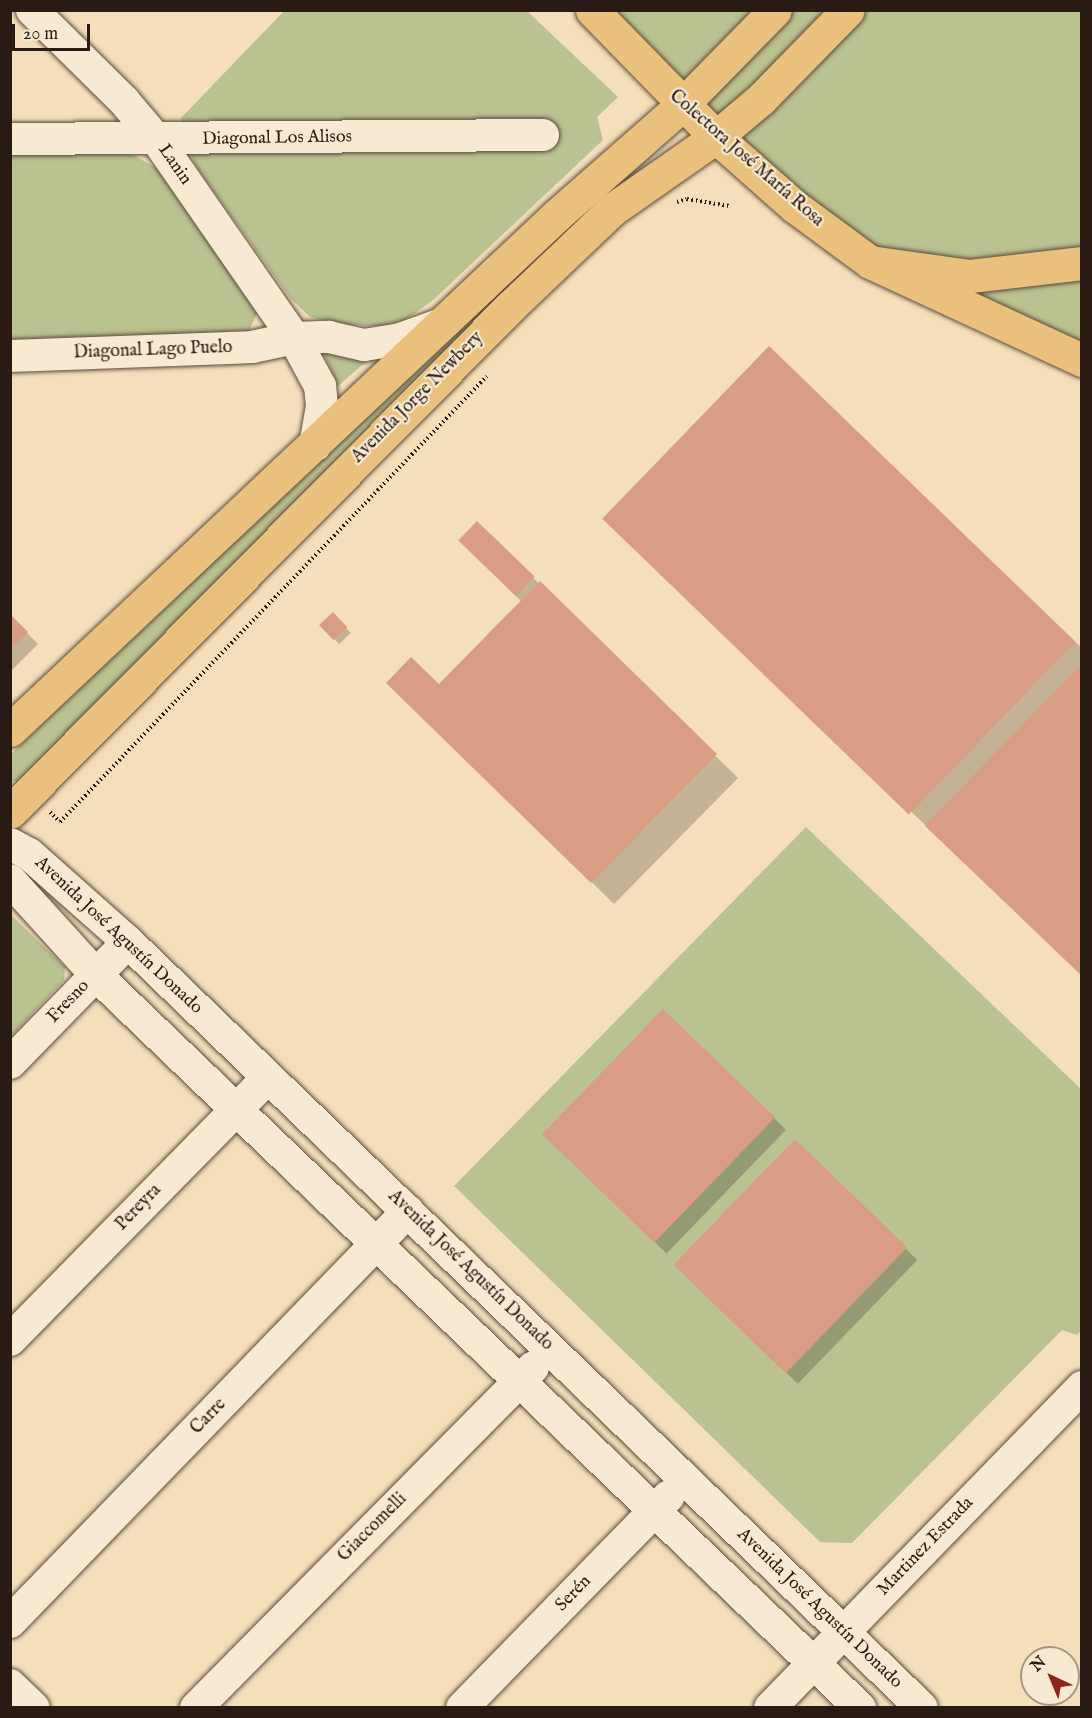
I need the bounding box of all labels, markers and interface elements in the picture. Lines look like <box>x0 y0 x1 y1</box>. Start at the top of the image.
scale bar <box>15 12 93 50</box>
text: 20 m <box>23 23 58 46</box>
street label: Colectora José María Rosa <box>664 86 828 232</box>
street label: Diagonal Los Alisos <box>202 127 352 151</box>
street label: Lanin <box>152 141 196 189</box>
street label: Avenida Jorge Newbery <box>348 328 488 468</box>
street label: Diagonal Lago Puelo <box>73 337 233 365</box>
street label: Avenida José Agustín Donado <box>30 853 206 1019</box>
street label: Fresno <box>43 976 95 1028</box>
street label: Pereyra <box>112 1180 166 1236</box>
street label: Avenida José Agustín Donado <box>383 1186 557 1356</box>
street label: Carre <box>187 1394 231 1440</box>
street label: Giaccomelli <box>334 1489 412 1567</box>
street label: Martinez Estrada <box>873 1493 979 1601</box>
street label: Avenida José Agustín Donado <box>732 1524 906 1694</box>
street label: Serén <box>552 1571 596 1617</box>
north arrow <box>1020 1646 1080 1706</box>
text: N <box>1027 1652 1051 1676</box>

